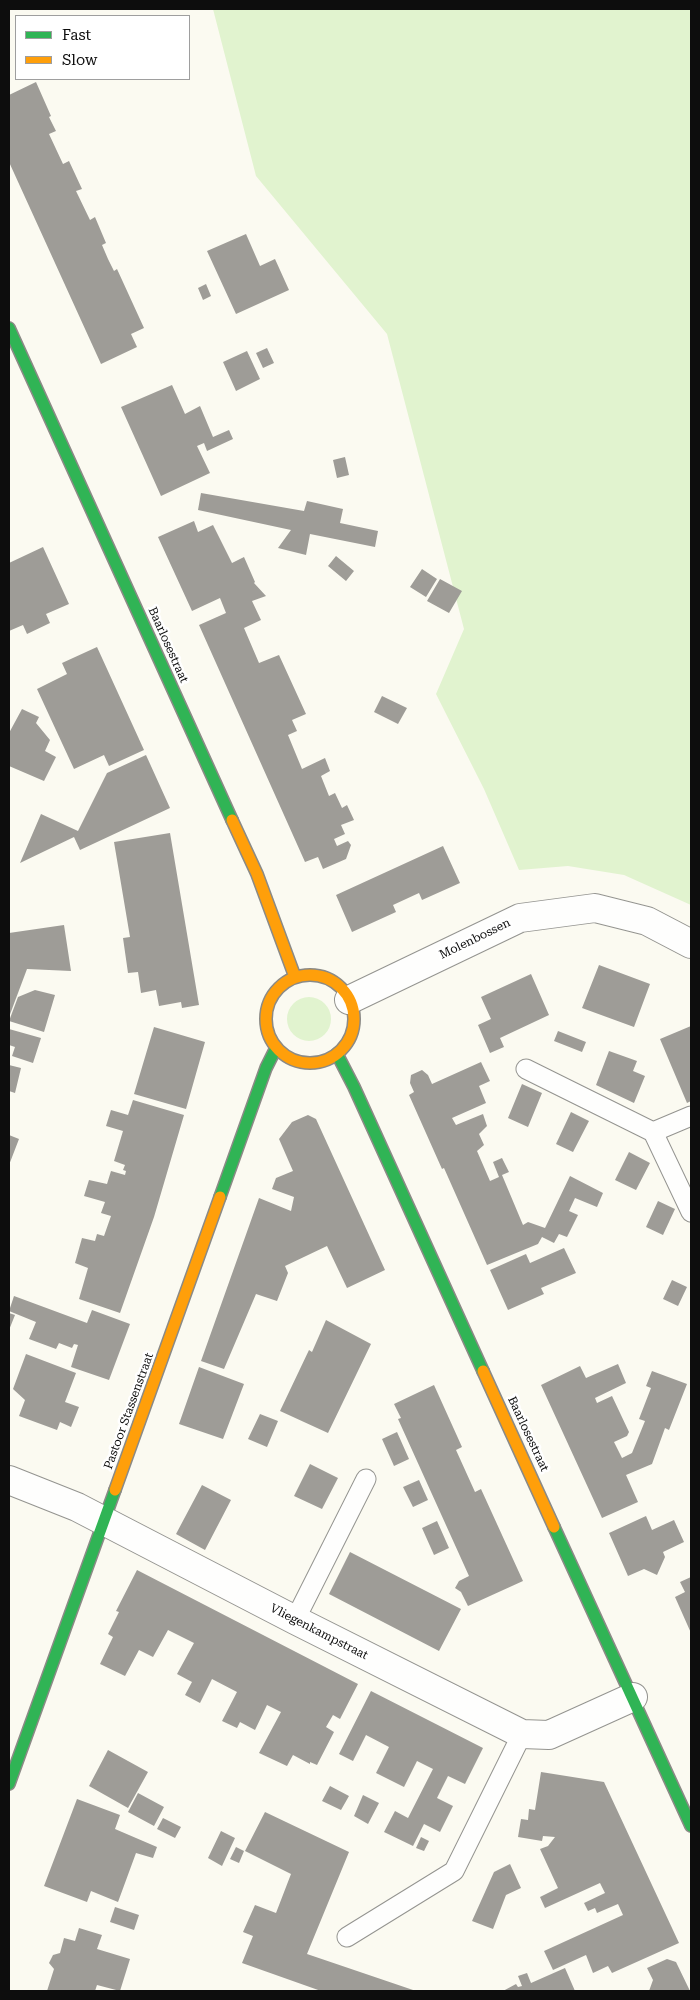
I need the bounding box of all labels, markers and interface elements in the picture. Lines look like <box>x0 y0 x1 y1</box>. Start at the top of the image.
legend <box>15 15 190 80</box>
text: Fast <box>62 26 91 44</box>
text: Slow <box>62 51 97 69</box>
street label: Baarlosestraat <box>145 605 191 685</box>
street label: Molenbossen <box>437 916 513 962</box>
street label: Pastoor Stassenstraat <box>101 1351 157 1471</box>
street label: Baarlosestraat <box>504 1394 552 1474</box>
street label: Vliegenkampstraat <box>268 1601 370 1663</box>

